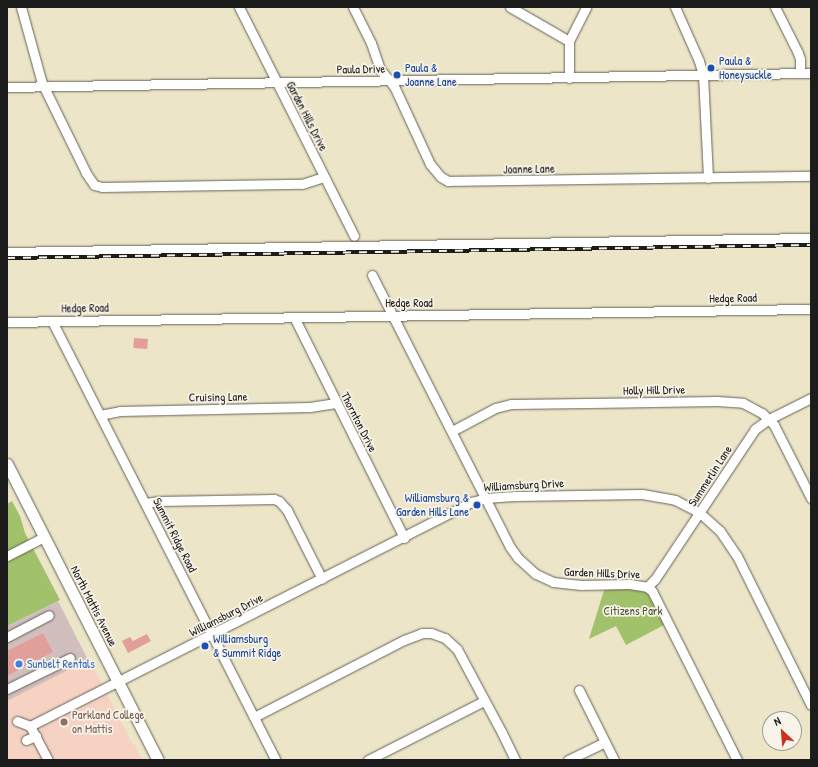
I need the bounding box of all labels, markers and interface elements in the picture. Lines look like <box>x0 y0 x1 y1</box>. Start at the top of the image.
place label: Paula & Honeysuckle <box>719 54 772 82</box>
street label: Paula Drive <box>337 61 385 77</box>
place label: Paula & Joanne Lane <box>405 61 457 89</box>
marker: Paula & Honeysuckle <box>706 63 716 73</box>
marker: Paula & Joanne Lane <box>392 70 402 80</box>
street label: Garden Hills Drive <box>283 79 331 153</box>
street label: Joanne Lane <box>503 161 555 177</box>
street label: Hedge Road <box>709 290 757 306</box>
street label: Hedge Road <box>385 296 433 310</box>
street label: Hedge Road <box>61 300 109 316</box>
street label: Holly Hill Drive <box>623 382 685 398</box>
street label: Cruising Lane <box>188 389 248 405</box>
street label: Thornton Drive <box>338 390 380 454</box>
street label: Summerlin Lane <box>685 443 735 509</box>
street label: Williamsburg Drive <box>483 476 565 494</box>
place label: Williamsburg & Garden Hills Lane <box>396 491 469 519</box>
street label: Summit Ridge Road <box>150 495 200 575</box>
marker: Williamsburg & Garden Hills Lane <box>472 500 482 510</box>
street label: North Mattis Avenue <box>68 563 120 649</box>
street label: Garden Hills Drive <box>564 564 640 582</box>
street label: Williamsburg Drive <box>187 590 265 640</box>
park label: Citizens Park <box>604 604 662 618</box>
place label: Williamsburg & Summit Ridge <box>213 632 281 660</box>
marker: Williamsburg & Summit Ridge <box>200 641 210 651</box>
place label: Sunbelt Rentals <box>27 657 95 671</box>
marker: Sunbelt Rentals <box>14 659 24 669</box>
place label: Parkland College on Mattis <box>72 708 144 736</box>
north arrow <box>762 711 802 751</box>
text: N <box>771 714 783 729</box>
marker: Parkland College on Mattis <box>59 717 69 727</box>

